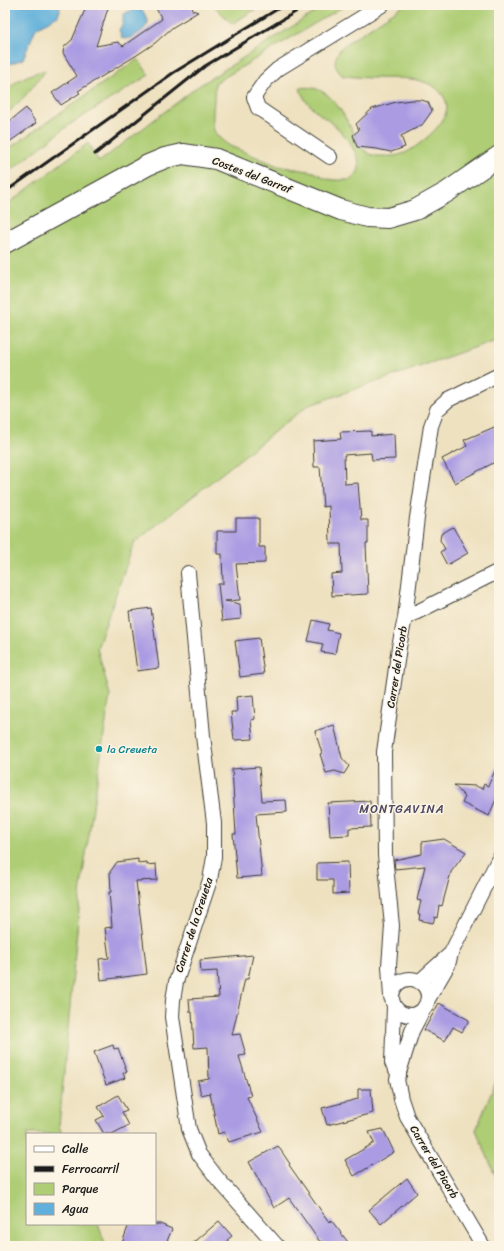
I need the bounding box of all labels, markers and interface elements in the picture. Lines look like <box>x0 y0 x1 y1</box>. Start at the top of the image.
street label: Costes del Garraf <box>209 151 296 199</box>
street label: Carrer del Picorb <box>381 625 413 709</box>
place label: la Creueta <box>107 740 158 759</box>
marker: la Creueta <box>94 744 104 754</box>
district label: MONTGAVINA <box>359 798 445 820</box>
street label: Carrer de la Creueta <box>170 875 218 975</box>
street label: Carrer del Picorb <box>405 1122 464 1202</box>
legend <box>26 1133 156 1225</box>
text: Calle <box>62 1138 89 1160</box>
text: Ferrocarril <box>62 1158 120 1180</box>
text: Parque <box>62 1178 99 1200</box>
text: Agua <box>61 1198 89 1220</box>

